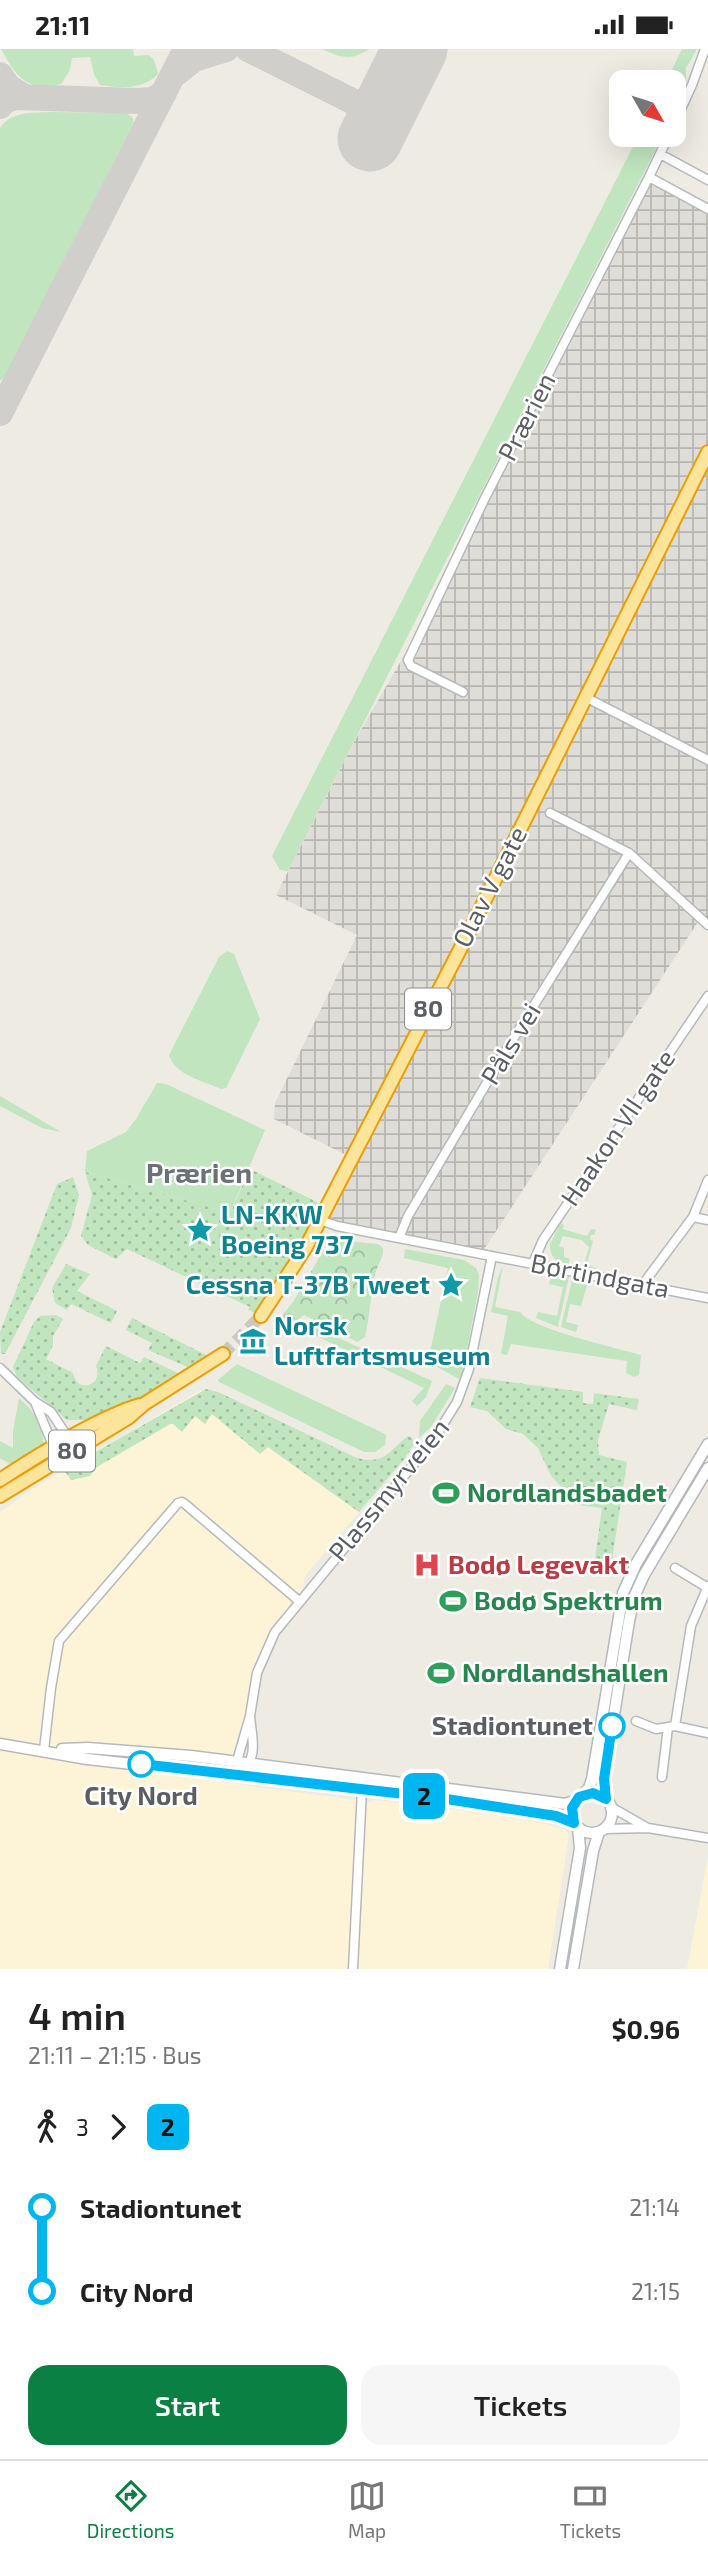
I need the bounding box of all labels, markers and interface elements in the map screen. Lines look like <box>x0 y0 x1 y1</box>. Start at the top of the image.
text: 21:11 <box>35 9 90 40</box>
north arrow <box>609 70 686 147</box>
map controls <box>609 70 686 147</box>
street label: Prærien <box>490 367 561 465</box>
street label: Olav V gate <box>445 821 532 952</box>
road number: 80 <box>405 989 451 1029</box>
street label: Påls vei <box>473 997 546 1090</box>
street label: Haakon VII gate <box>553 1043 680 1211</box>
district label: Prærien <box>146 1155 252 1189</box>
place label: LN-KKW Boeing 737 <box>221 1198 354 1259</box>
place icon: LN-KKW Boeing 737 <box>185 1215 215 1245</box>
street label: Børtindgata <box>528 1246 672 1303</box>
place label: Cessna T-37B Tweet <box>186 1268 430 1299</box>
place icon: Cessna T-37B Tweet <box>436 1270 466 1300</box>
place label: Norsk Luftfartsmuseum <box>274 1309 490 1370</box>
museum icon: Norsk Luftfartsmuseum <box>238 1326 268 1356</box>
street label: Plassmyrveien <box>321 1412 455 1566</box>
road number: 80 <box>49 1431 95 1471</box>
place label: Nordlandsbadet <box>467 1476 667 1507</box>
sports icon: Nordlandsbadet <box>431 1478 461 1508</box>
place label: Bodø Legevakt <box>448 1548 629 1579</box>
hospital icon: Bodø Legevakt <box>412 1550 442 1580</box>
place label: Bodø Spektrum <box>474 1584 663 1615</box>
sports icon: Bodø Spektrum <box>438 1586 468 1616</box>
place label: Nordlandshallen <box>462 1656 669 1687</box>
sports icon: Nordlandshallen <box>426 1658 456 1688</box>
place label: Stadiontunet <box>432 1709 593 1740</box>
marker: Stadiontunet <box>599 1713 625 1739</box>
marker: City Nord <box>128 1751 154 1777</box>
line badge: 2 <box>401 1773 447 1819</box>
place label: City Nord <box>84 1779 198 1811</box>
text: 2 <box>417 1781 431 1810</box>
text: 4 min <box>28 1992 126 2038</box>
text: $0.96 <box>611 2013 680 2044</box>
text: 21:11 – 21:15 · Bus <box>28 2041 201 2069</box>
icon: walk <box>28 2108 66 2146</box>
icon: forward <box>99 2108 137 2146</box>
text: 2 <box>161 2112 175 2141</box>
text: 3 <box>76 2113 89 2141</box>
text: Stadiontunet <box>80 2192 241 2223</box>
text: 21:14 <box>629 2193 680 2221</box>
text: City Nord <box>80 2276 194 2307</box>
text: 21:15 <box>631 2277 680 2305</box>
button: Start <box>28 2365 347 2445</box>
button: Tickets <box>361 2365 680 2445</box>
tab: Directions <box>87 2477 174 2542</box>
tab: Map <box>348 2477 386 2542</box>
tab: Tickets <box>560 2477 621 2542</box>

